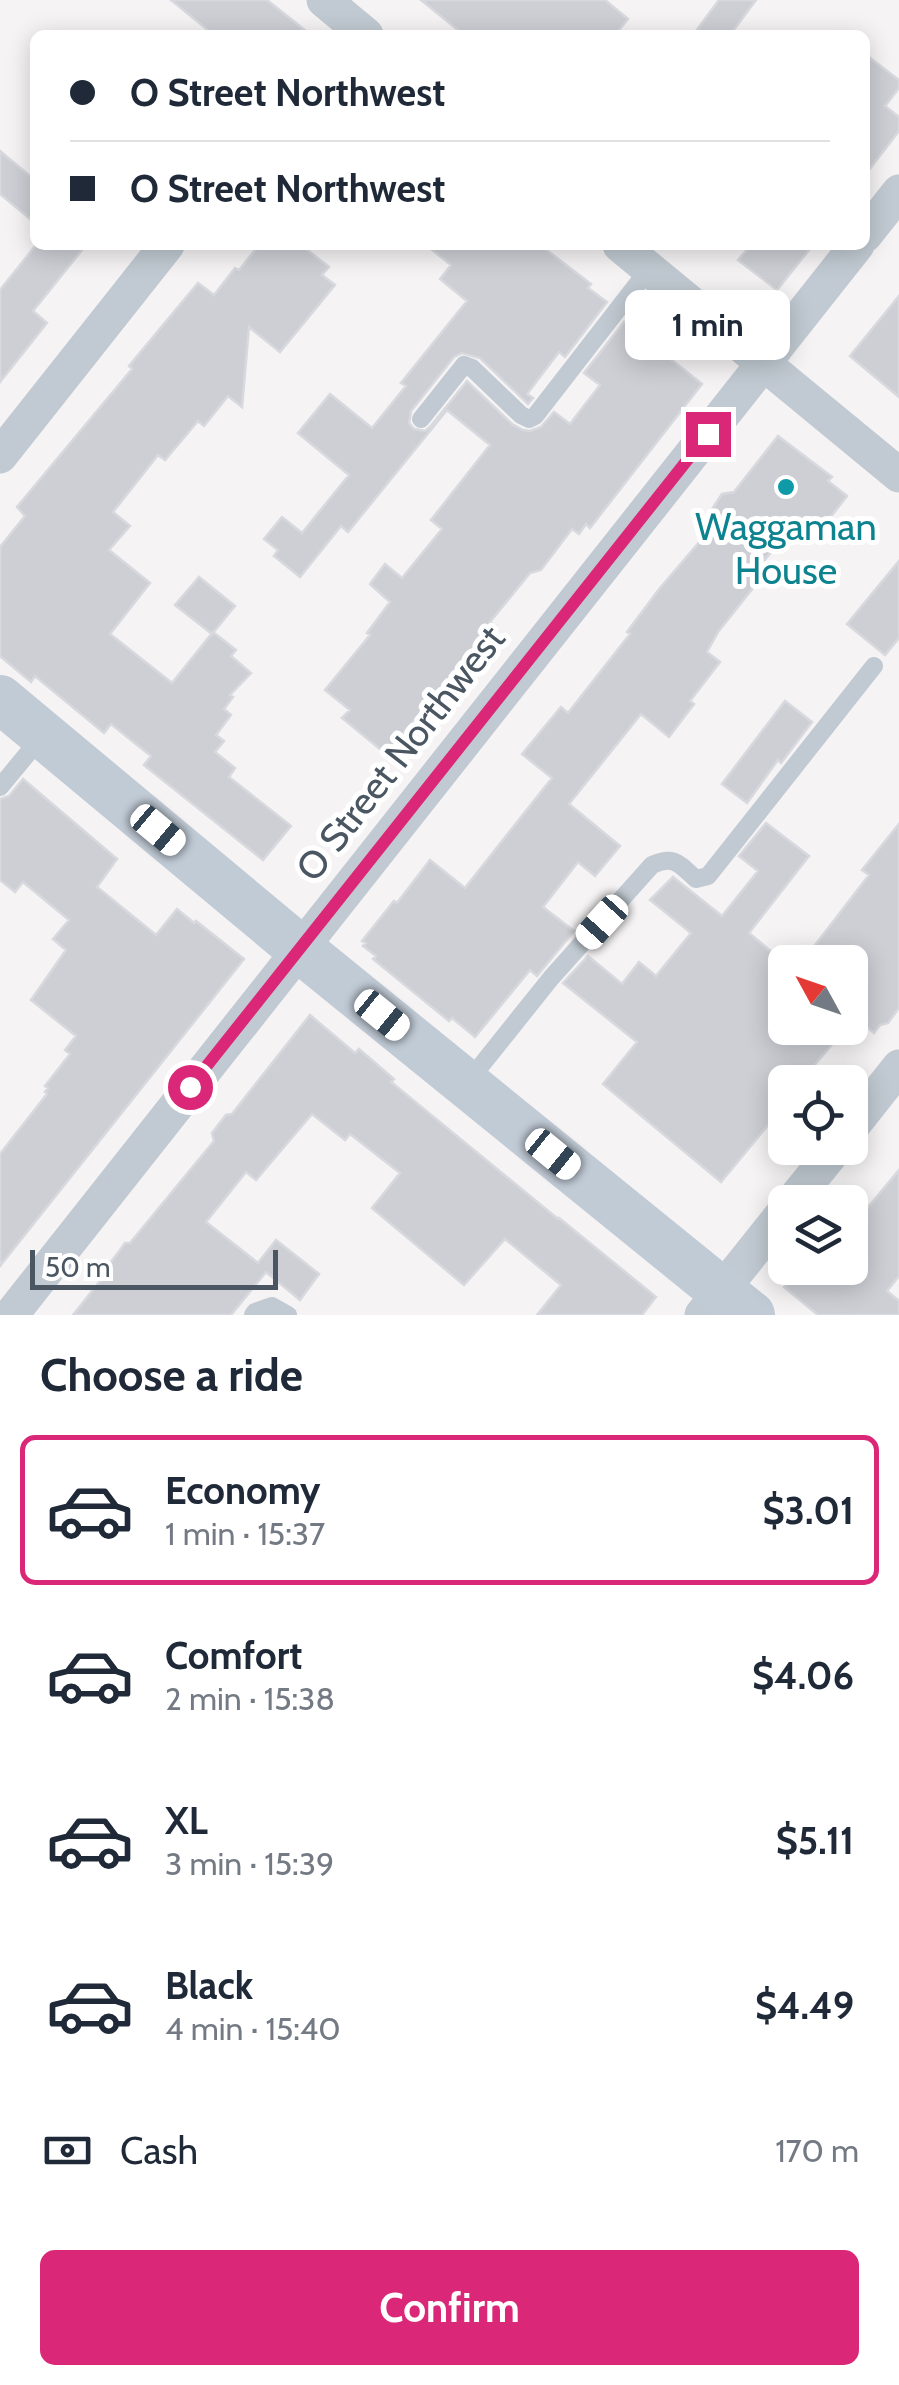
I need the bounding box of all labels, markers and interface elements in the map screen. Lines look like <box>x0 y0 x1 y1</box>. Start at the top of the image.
text: O Street Northwest <box>130 69 445 116</box>
text: O Street Northwest <box>130 165 445 212</box>
callout: 1 min <box>626 289 790 359</box>
text: 1 min <box>671 305 744 344</box>
route end <box>686 412 731 457</box>
marker: Waggaman House <box>775 476 797 498</box>
place label: Waggaman House <box>695 503 877 594</box>
street label: O Street Northwest <box>286 616 515 890</box>
car <box>125 799 191 861</box>
car <box>571 890 633 954</box>
north arrow <box>768 945 868 1045</box>
map controls <box>768 945 868 1285</box>
car <box>349 984 415 1046</box>
route start <box>168 1065 213 1110</box>
button: locate <box>768 1065 868 1165</box>
car <box>520 1123 586 1185</box>
button: layers <box>768 1185 868 1285</box>
scale bar <box>30 1245 278 1290</box>
text: 50 m <box>45 1250 111 1284</box>
text: Choose a ride <box>40 1348 303 1402</box>
icon: car <box>45 1465 135 1555</box>
text: Economy <box>165 1467 320 1514</box>
text: $3.01 <box>763 1487 854 1534</box>
text: 1 min · 15:37 <box>165 1514 325 1553</box>
icon: car <box>45 1630 135 1720</box>
text: Comfort <box>165 1632 302 1679</box>
text: $4.06 <box>752 1652 854 1699</box>
text: 2 min · 15:38 <box>165 1679 335 1718</box>
icon: car <box>45 1795 135 1885</box>
text: XL <box>165 1797 208 1844</box>
text: $5.11 <box>776 1817 854 1864</box>
text: 3 min · 15:39 <box>165 1844 334 1883</box>
icon: car <box>45 1960 135 2050</box>
text: Black <box>165 1962 253 2009</box>
text: $4.49 <box>755 1982 854 2029</box>
text: 4 min · 15:40 <box>165 2009 341 2048</box>
icon: cash <box>40 2123 95 2178</box>
text: Cash <box>120 2127 198 2174</box>
text: 170 m <box>775 2131 859 2170</box>
button: Confirm <box>40 2250 859 2365</box>

